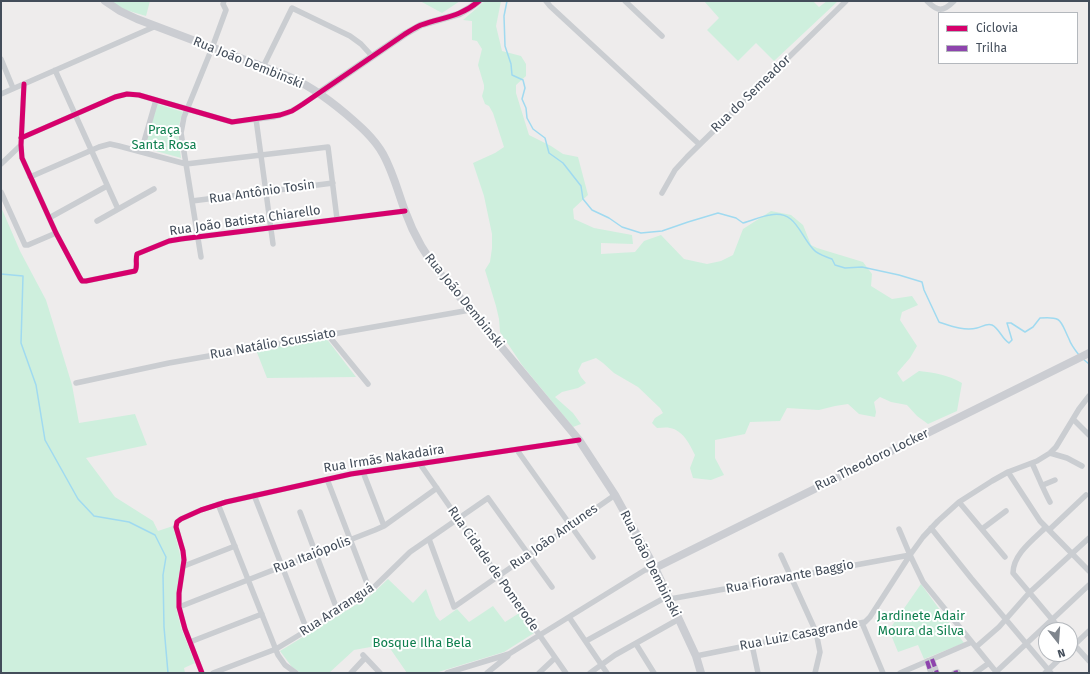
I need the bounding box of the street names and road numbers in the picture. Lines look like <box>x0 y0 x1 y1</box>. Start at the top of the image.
street label: Rua João Dembinski <box>191 34 305 92</box>
street label: Rua do Semeador <box>708 52 794 136</box>
street label: Rua Antônio Tosin <box>208 177 316 207</box>
street label: Rua João Batista Chiarello <box>168 203 322 239</box>
street label: Rua João Dembinski <box>421 250 507 352</box>
street label: Rua Natálio Scussiato <box>209 325 337 363</box>
street label: Rua Theodoro Locker <box>813 426 931 494</box>
street label: Rua Irmãs Nakadaira <box>323 442 445 476</box>
street label: Rua João Antunes <box>507 501 601 573</box>
street label: Rua Cidade de Pomerode <box>444 504 542 634</box>
street label: Rua João Dembinski <box>616 508 684 620</box>
street label: Rua Itaiópolis <box>271 533 353 577</box>
street label: Rua Fioravante Baggio <box>725 557 855 597</box>
street label: Rua Araranguá <box>297 580 377 640</box>
street label: Rua Luiz Casagrande <box>738 616 860 654</box>

